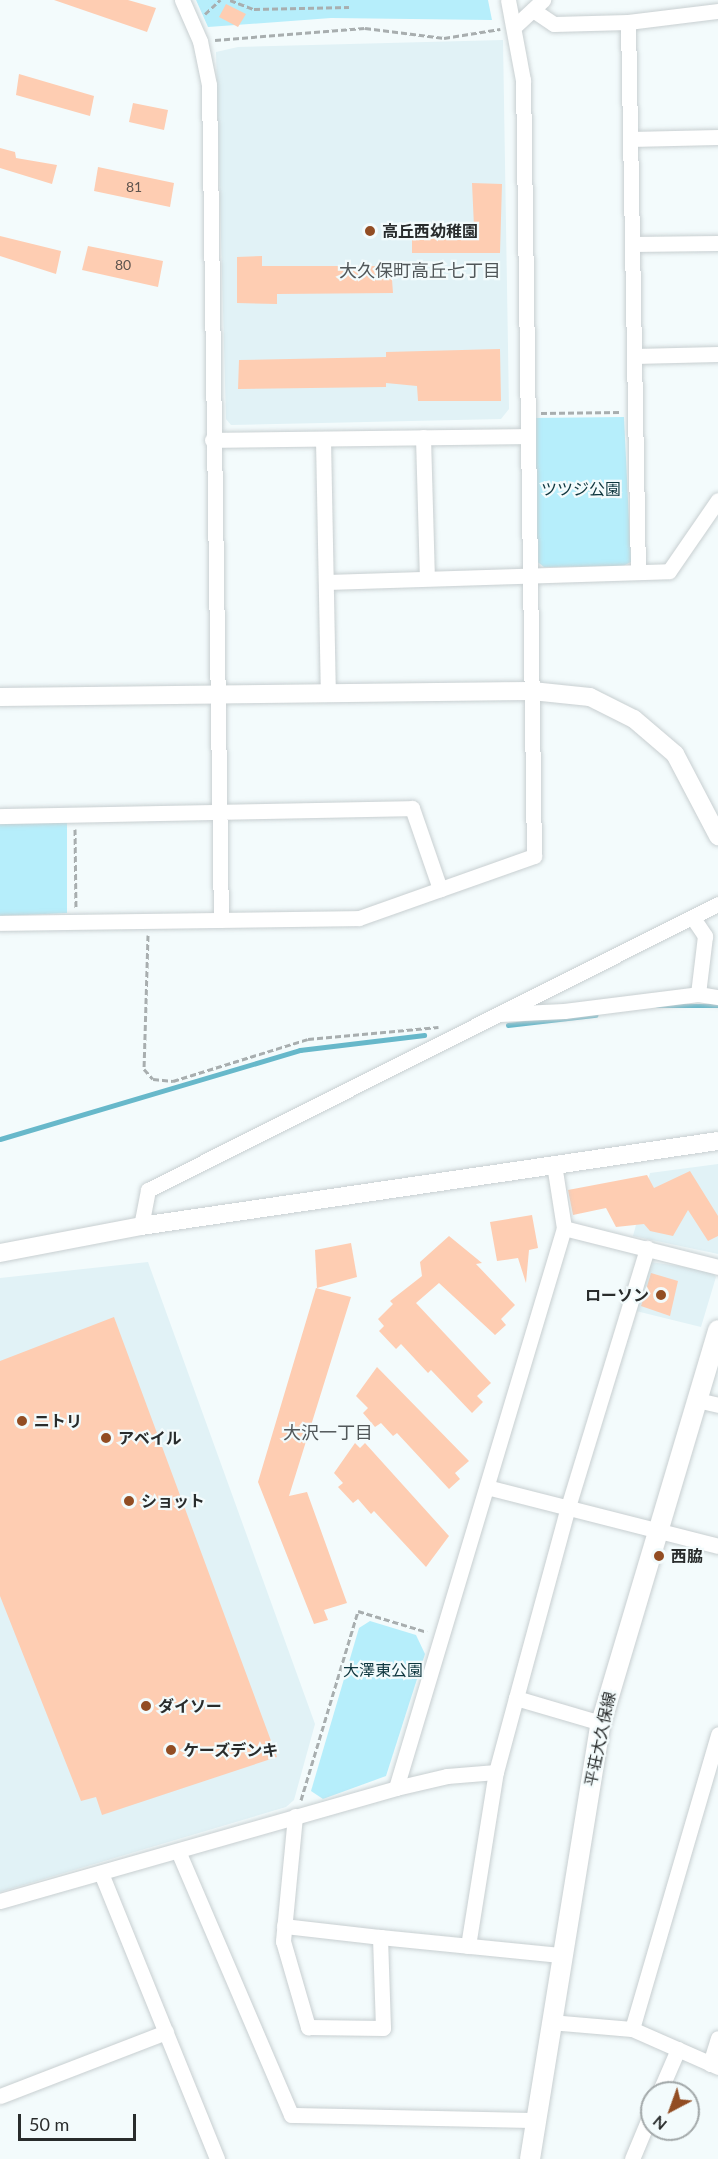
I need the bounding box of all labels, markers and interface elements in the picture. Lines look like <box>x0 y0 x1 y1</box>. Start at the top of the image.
house number: 81 <box>126 179 142 195</box>
place label: 高丘西幼稚園 <box>382 221 478 241</box>
marker: 高丘西幼稚園 <box>363 224 377 238</box>
house number: 80 <box>115 257 131 273</box>
district label: 大久保町高丘七丁目 <box>339 259 501 281</box>
park label: ツツジ公園 <box>541 479 621 499</box>
place label: ローソン <box>585 1285 649 1305</box>
marker: ローソン <box>654 1288 668 1302</box>
place label: ニトリ <box>34 1411 82 1431</box>
marker: ニトリ <box>15 1414 29 1428</box>
district label: 大沢一丁目 <box>283 1421 373 1443</box>
place label: アベイル <box>118 1428 182 1448</box>
marker: アベイル <box>99 1431 113 1445</box>
place label: ショット <box>141 1491 205 1511</box>
marker: ショット <box>122 1494 136 1508</box>
place label: 西脇 <box>671 1546 703 1566</box>
marker: 西脇 <box>652 1549 666 1563</box>
park label: 大澤東公園 <box>343 1660 423 1680</box>
street label: 平荘大久保線 <box>581 1690 619 1788</box>
place label: ダイソー <box>158 1696 222 1716</box>
marker: ダイソー <box>139 1699 153 1713</box>
place label: ケーズデンキ <box>183 1740 279 1760</box>
marker: ケーズデンキ <box>164 1743 178 1757</box>
north arrow <box>640 2081 700 2141</box>
scale bar <box>21 2102 140 2140</box>
text: N <box>648 2112 670 2135</box>
text: 50 m <box>29 2113 69 2135</box>

